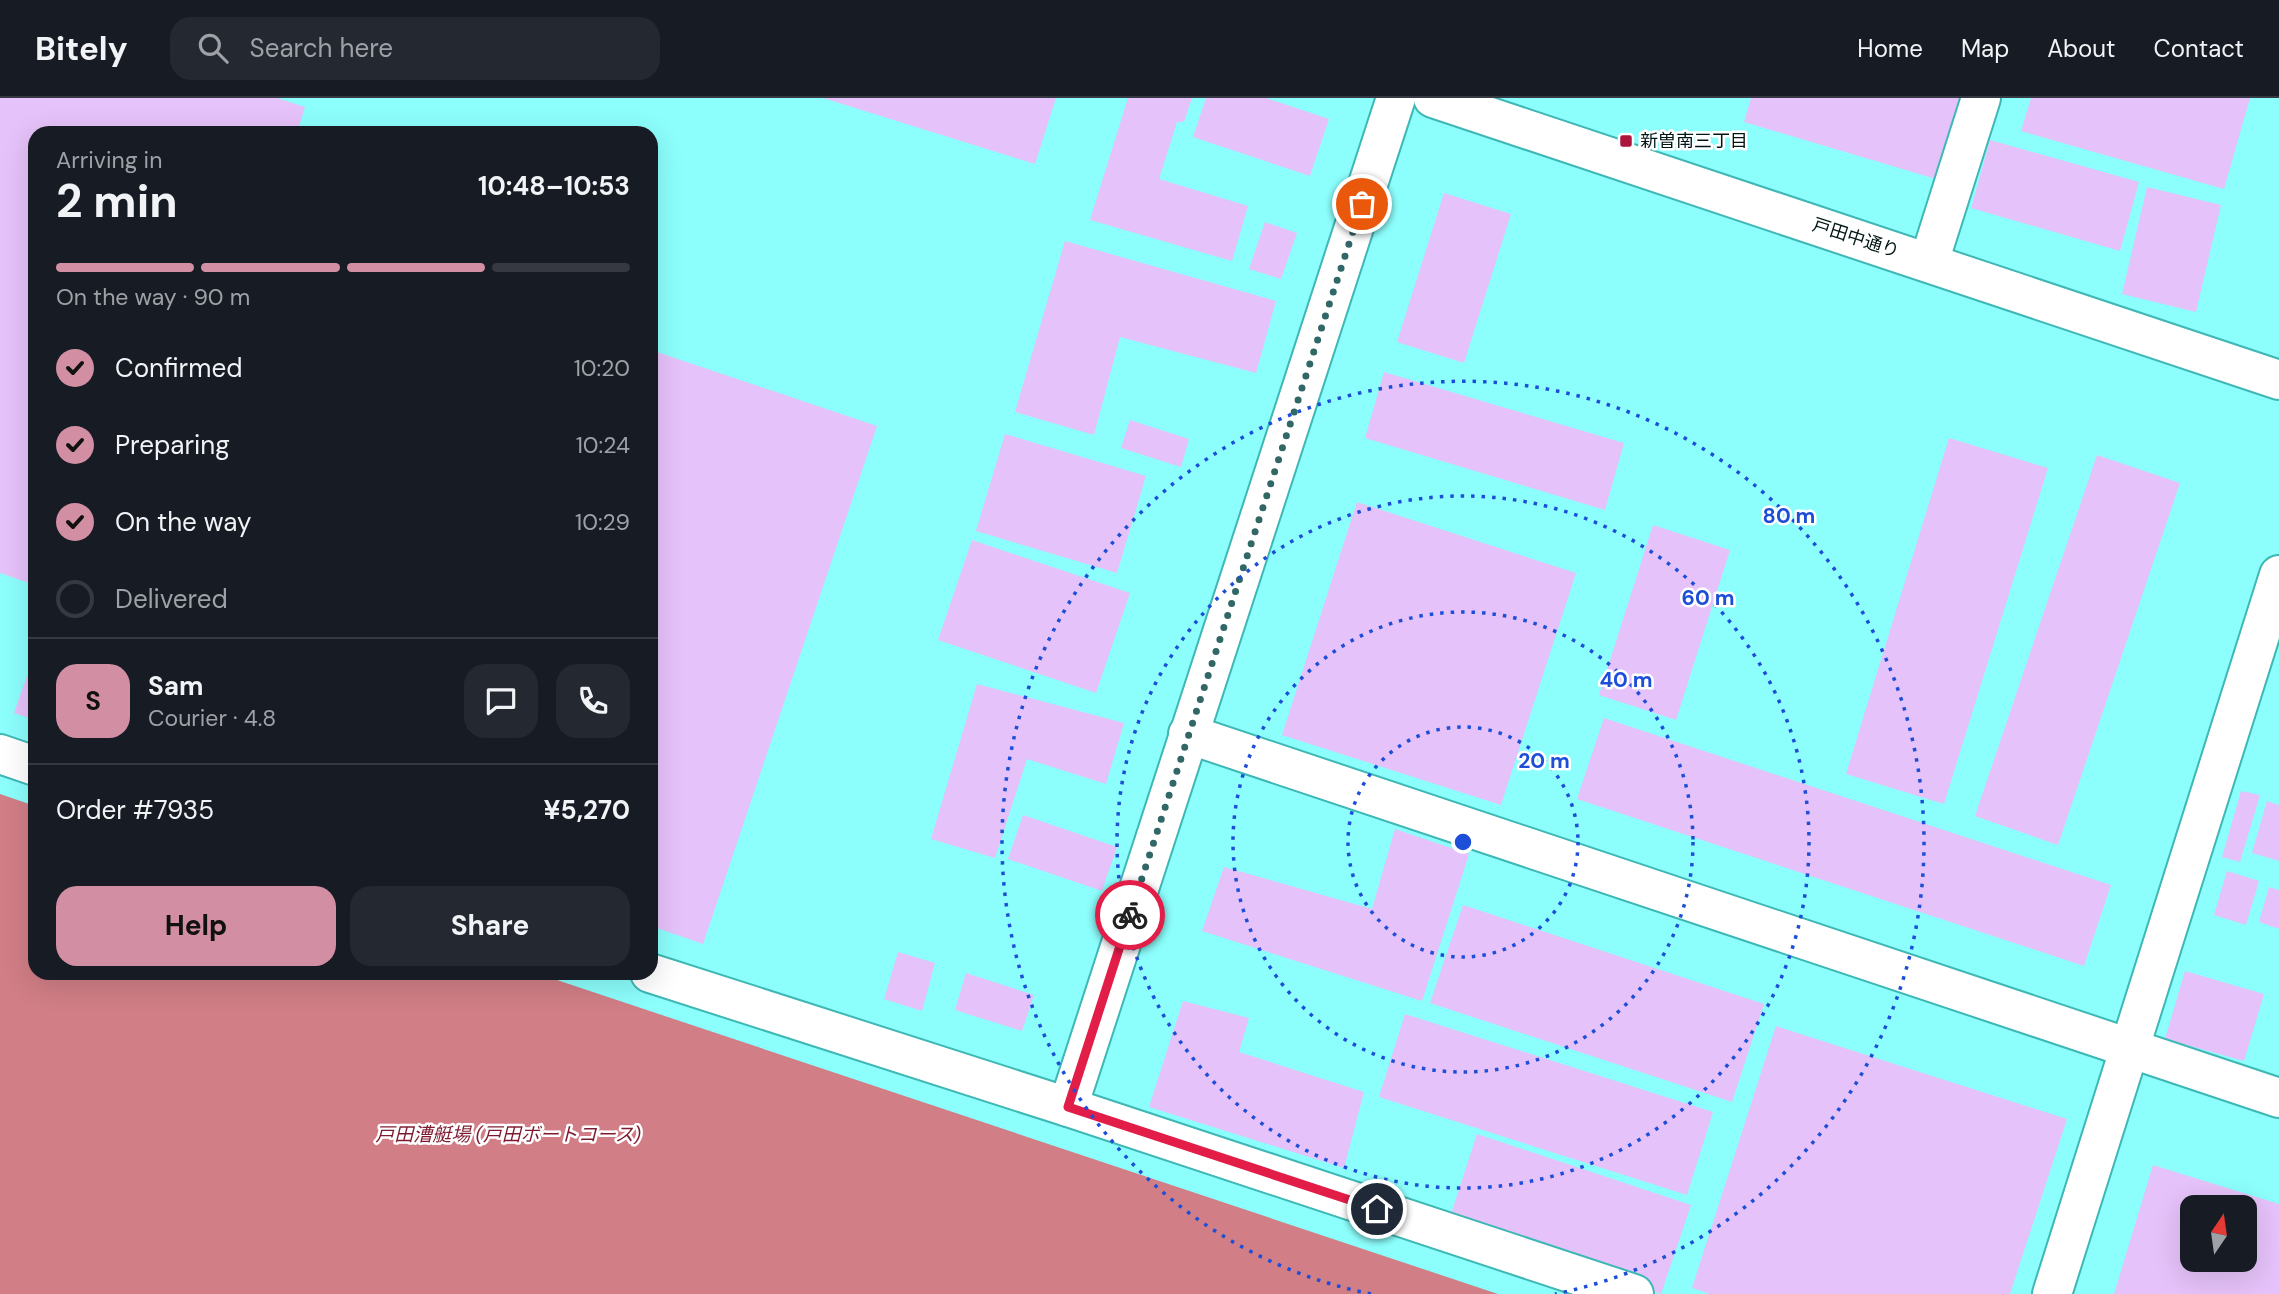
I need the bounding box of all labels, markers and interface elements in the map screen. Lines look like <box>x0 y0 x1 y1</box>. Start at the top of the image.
search box <box>170 17 660 80</box>
text: Bitely <box>35 27 128 70</box>
icon: search <box>194 29 232 67</box>
text: Search here <box>250 31 393 65</box>
text: Home <box>1857 33 1923 64</box>
text: Map <box>1961 33 2009 64</box>
text: About <box>2047 33 2116 64</box>
text: Contact <box>2154 33 2244 64</box>
place label: 新曽南三丁目 <box>1640 129 1748 153</box>
marker: 新曽南三丁目 <box>1618 133 1634 149</box>
text: Arriving in <box>56 145 162 175</box>
text: 10:48–10:53 <box>478 169 630 203</box>
text: 2 min <box>56 171 178 231</box>
pin <box>1332 174 1392 234</box>
icon: bag <box>1343 185 1381 223</box>
street label: 戸田中通り <box>1809 213 1903 263</box>
text: On the way · 90 m <box>56 282 250 312</box>
icon: check <box>56 349 94 387</box>
text: Confirmed <box>115 351 242 385</box>
text: 10:20 <box>574 353 630 383</box>
icon: check <box>56 426 94 464</box>
text: Preparing <box>115 428 230 462</box>
text: 10:24 <box>576 430 630 460</box>
text: 80 m <box>1763 502 1815 530</box>
icon: check <box>56 503 94 541</box>
text: On the way <box>115 505 251 539</box>
text: 10:29 <box>575 507 630 537</box>
text: Delivered <box>115 582 228 616</box>
text: 60 m <box>1682 584 1734 612</box>
button: chat <box>464 664 538 738</box>
button: phone <box>556 664 630 738</box>
text: 40 m <box>1599 666 1653 694</box>
text: Sam <box>148 669 203 703</box>
text: S <box>85 684 101 718</box>
text: Courier · 4.8 <box>148 703 276 733</box>
text: 20 m <box>1518 747 1570 775</box>
text: Order #7935 <box>56 793 214 827</box>
text: ¥5,270 <box>544 793 630 827</box>
centre of rings <box>1451 830 1475 854</box>
courier <box>1095 880 1165 950</box>
button: Help <box>56 886 336 966</box>
button: Share <box>350 886 630 966</box>
icon: bike <box>1111 896 1149 934</box>
water label: 戸田漕艇場 (戸田ボートコース) <box>375 1122 641 1147</box>
pin <box>1347 1179 1407 1239</box>
icon: home <box>1358 1190 1396 1228</box>
north arrow <box>2180 1195 2258 1272</box>
map controls <box>2180 1195 2257 1272</box>

